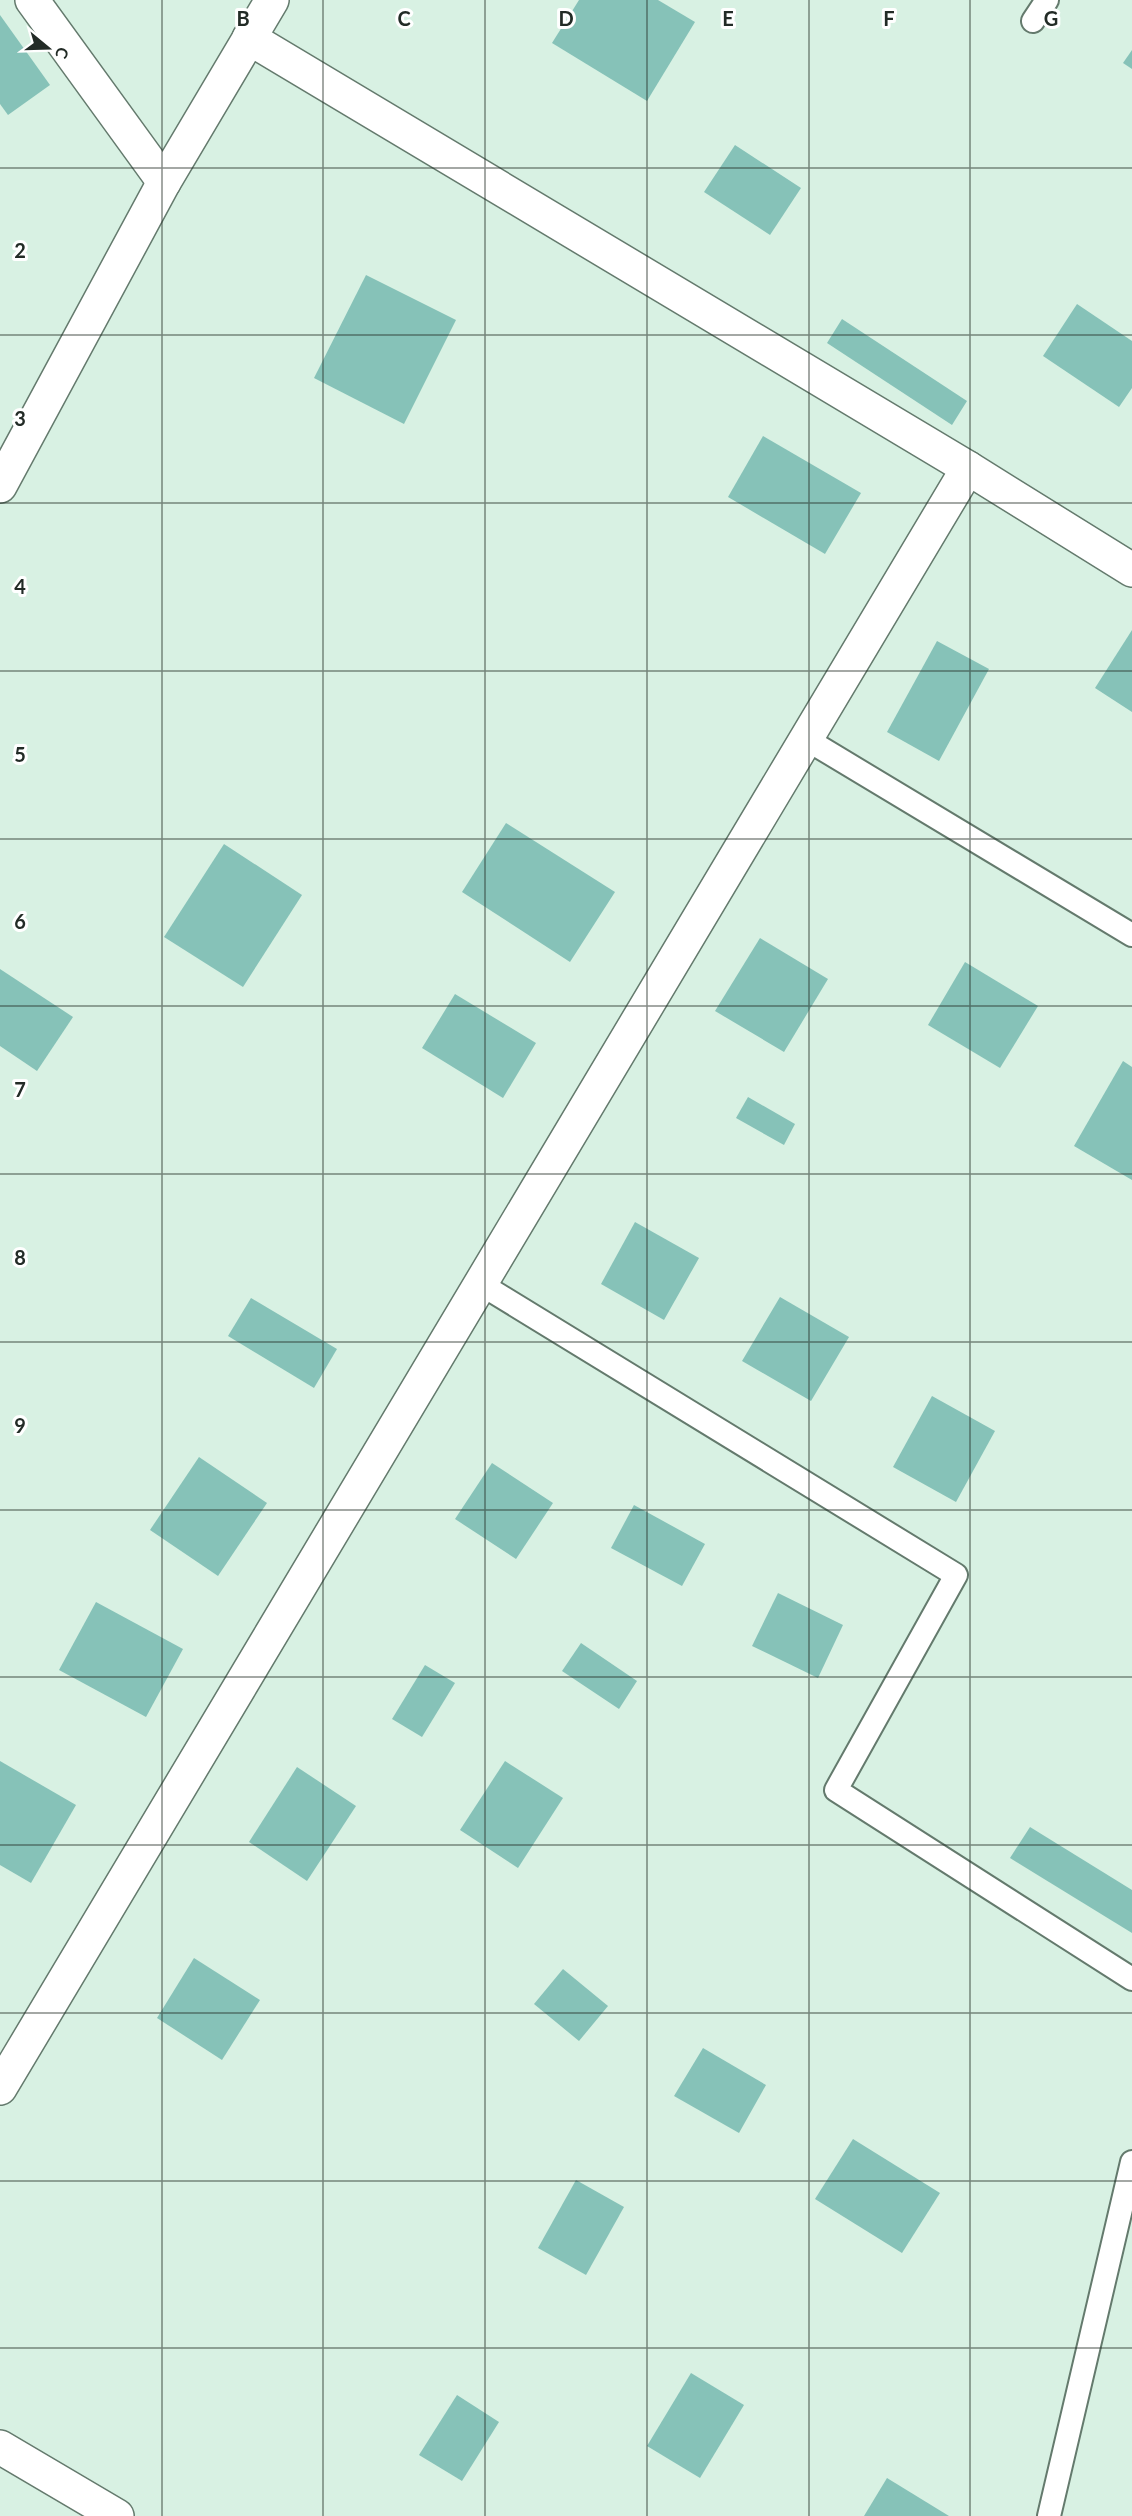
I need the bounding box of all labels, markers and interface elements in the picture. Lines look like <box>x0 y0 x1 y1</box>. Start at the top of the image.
text: B <box>236 6 250 30</box>
text: C <box>397 6 411 30</box>
text: D <box>558 6 574 30</box>
text: E <box>722 6 734 30</box>
text: F <box>883 6 895 30</box>
text: G <box>1044 6 1058 30</box>
north arrow <box>18 18 78 78</box>
text: С <box>52 45 73 62</box>
text: 2 <box>14 238 26 262</box>
text: 3 <box>14 406 26 430</box>
text: 4 <box>14 574 26 598</box>
text: 5 <box>14 742 26 766</box>
text: 6 <box>14 909 26 933</box>
text: 7 <box>14 1077 26 1101</box>
text: 8 <box>14 1245 26 1269</box>
text: 9 <box>14 1413 26 1437</box>

